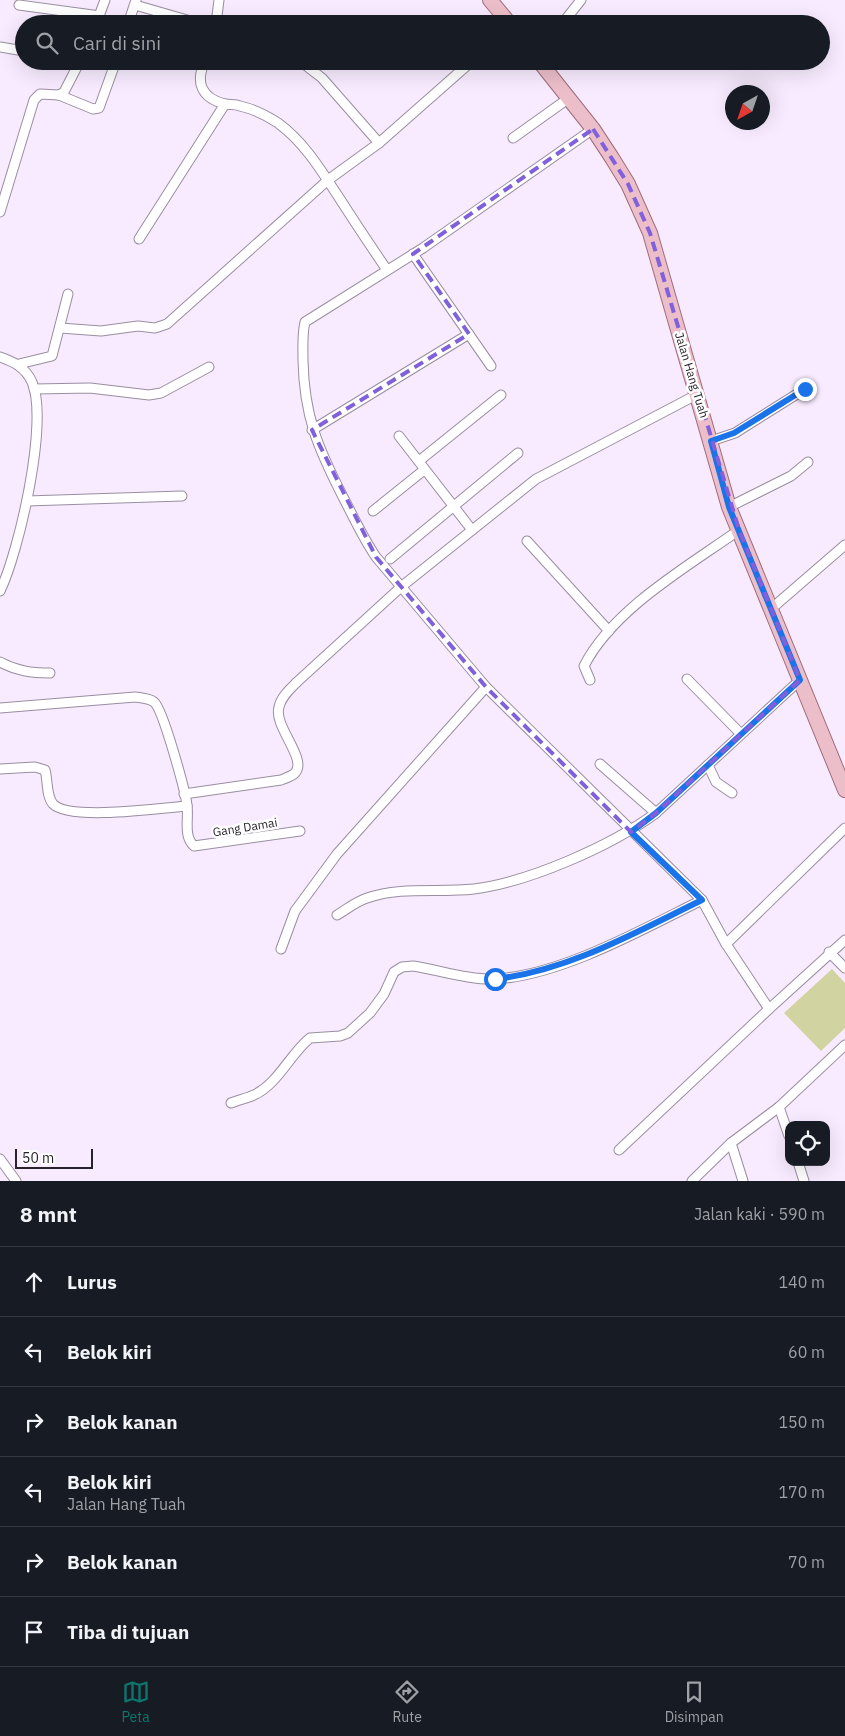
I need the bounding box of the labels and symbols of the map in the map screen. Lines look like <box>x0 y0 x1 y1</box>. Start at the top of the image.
north arrow <box>725 85 770 130</box>
street label: Jalan Hang Tuah <box>672 330 712 420</box>
route end <box>794 378 817 401</box>
street label: Gang Damai <box>212 815 278 839</box>
route start <box>484 968 507 991</box>
scale bar <box>15 1146 92 1169</box>

